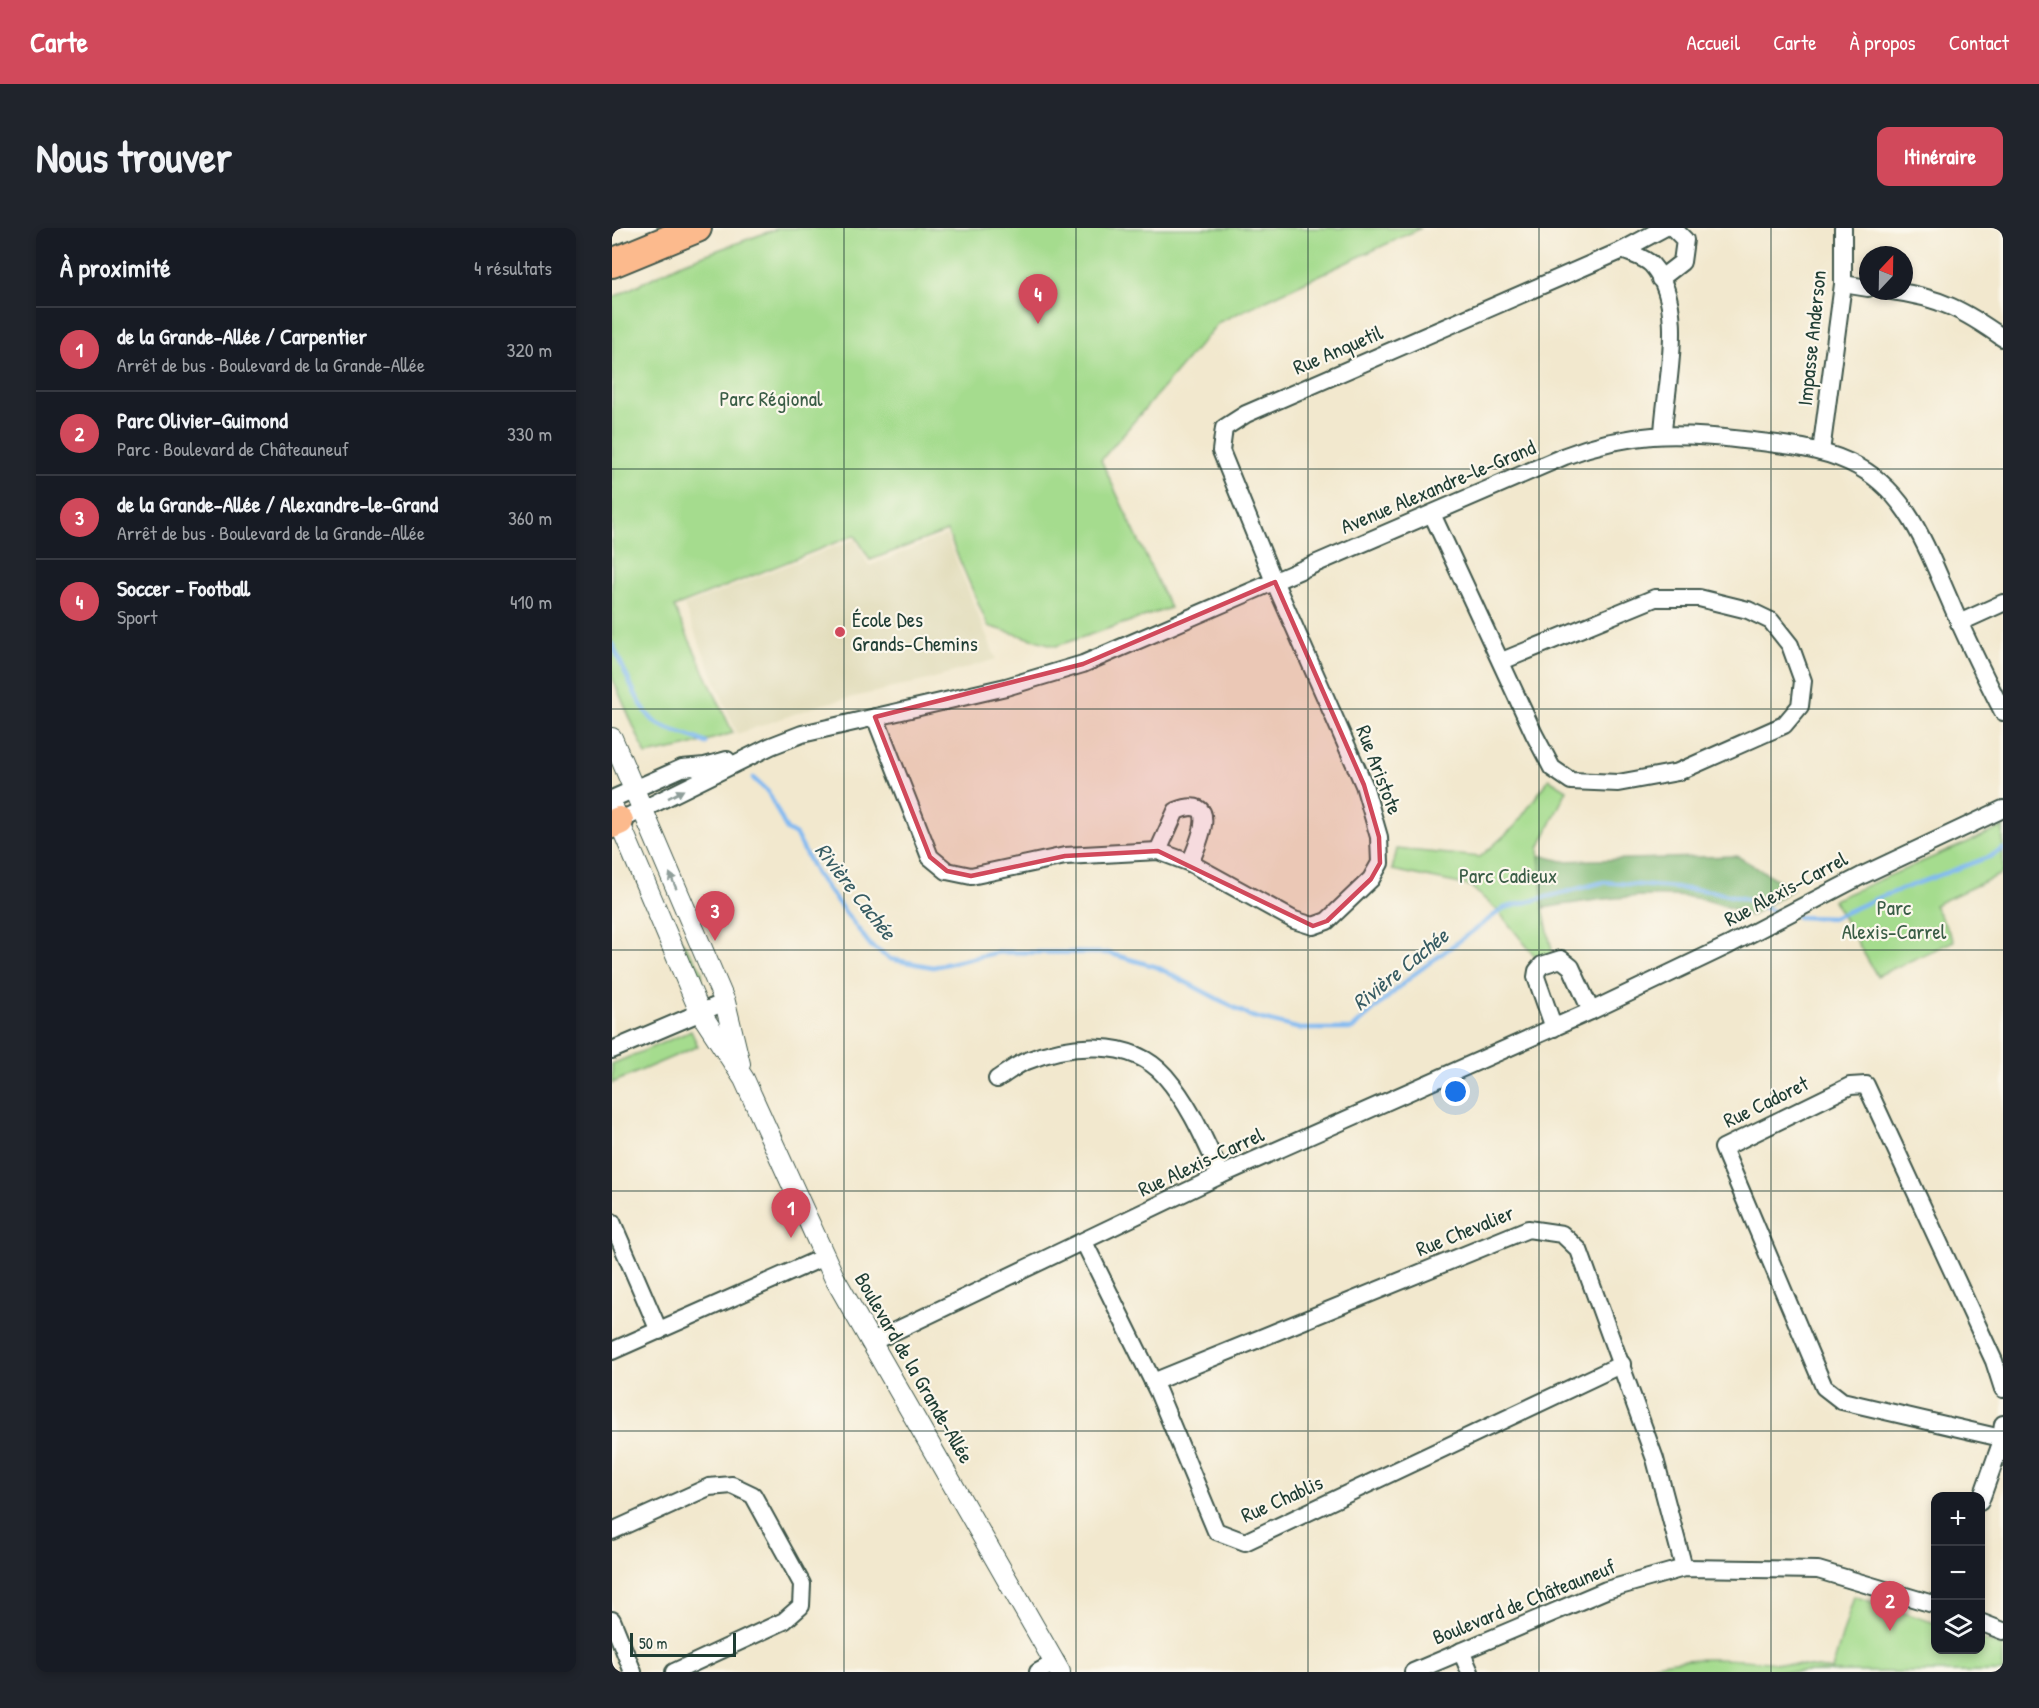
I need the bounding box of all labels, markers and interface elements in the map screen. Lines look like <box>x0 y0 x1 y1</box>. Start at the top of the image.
text: Carte <box>30 23 88 61</box>
text: Accueil <box>1687 28 1740 57</box>
text: Carte <box>1773 28 1817 57</box>
text: À propos <box>1850 28 1916 57</box>
text: Contact <box>1949 28 2009 57</box>
button: Itinéraire <box>1877 127 2003 186</box>
text: Nous trouver <box>36 128 232 185</box>
north arrow <box>1859 246 1913 300</box>
text: À proximité <box>60 250 171 285</box>
text: 4 résultats <box>474 254 552 281</box>
street label: Impasse Anderson <box>1790 269 1833 407</box>
pin: 4 <box>1018 274 1058 324</box>
street label: Rue Anquetil <box>1288 317 1388 381</box>
text: de la Grande-Allée / Carpentier <box>117 321 367 351</box>
text: 1 <box>76 336 83 363</box>
text: 320 m <box>507 336 552 363</box>
text: Arrêt de bus · Boulevard de la Grande-Allée <box>117 351 425 378</box>
park label: Parc Régional <box>719 384 823 413</box>
text: Parc Olivier-Guimond <box>117 405 288 435</box>
text: 2 <box>75 420 84 447</box>
text: 330 m <box>507 420 552 447</box>
street label: Avenue Alexandre-le-Grand <box>1336 432 1540 541</box>
text: Parc · Boulevard de Châteauneuf <box>117 435 349 462</box>
text: de la Grande-Allée / Alexandre-le-Grand <box>117 489 438 519</box>
text: 3 <box>75 504 84 531</box>
text: 360 m <box>508 504 552 531</box>
text: Arrêt de bus · Boulevard de la Grande-Allée <box>117 519 425 546</box>
text: Soccer - Football <box>117 573 250 603</box>
text: 4 <box>76 588 83 615</box>
text: 410 m <box>510 588 552 615</box>
text: Sport <box>117 603 157 630</box>
place label: École Des Grands-Chemins <box>852 605 978 658</box>
marker: École Des Grands-Chemins <box>833 625 847 639</box>
street label: Rue Aristote <box>1349 721 1410 819</box>
one-way arrow <box>667 789 685 799</box>
water label: Rivière Cachée <box>809 836 904 947</box>
street label: Rue Alexis-Carrel <box>1719 844 1853 933</box>
park label: Parc Cadieux <box>1459 861 1557 890</box>
one-way arrow <box>668 871 678 889</box>
pin: 3 <box>696 892 734 941</box>
park label: Parc Alexis-Carrel <box>1842 893 1947 946</box>
water label: Rivière Cachée <box>1346 920 1455 1017</box>
street label: Rue Cadoret <box>1718 1068 1814 1135</box>
your location <box>1441 1077 1470 1106</box>
street label: Rue Alexis-Carrel <box>1133 1120 1269 1203</box>
pin: 1 <box>772 1188 810 1238</box>
street label: Rue Chevalier <box>1412 1198 1518 1263</box>
street label: Boulevard de la Grande-Allée <box>848 1267 981 1469</box>
street label: Rue Chablis <box>1236 1468 1327 1529</box>
map controls <box>1931 1492 1985 1654</box>
button: + <box>1931 1492 1985 1546</box>
button: − <box>1931 1546 1985 1600</box>
street label: Boulevard de Châteauneuf <box>1428 1551 1620 1652</box>
pin: 2 <box>1870 1582 1910 1631</box>
button: layers <box>1931 1600 1985 1654</box>
scale bar <box>630 1630 736 1658</box>
text: 50 m <box>639 1632 668 1654</box>

